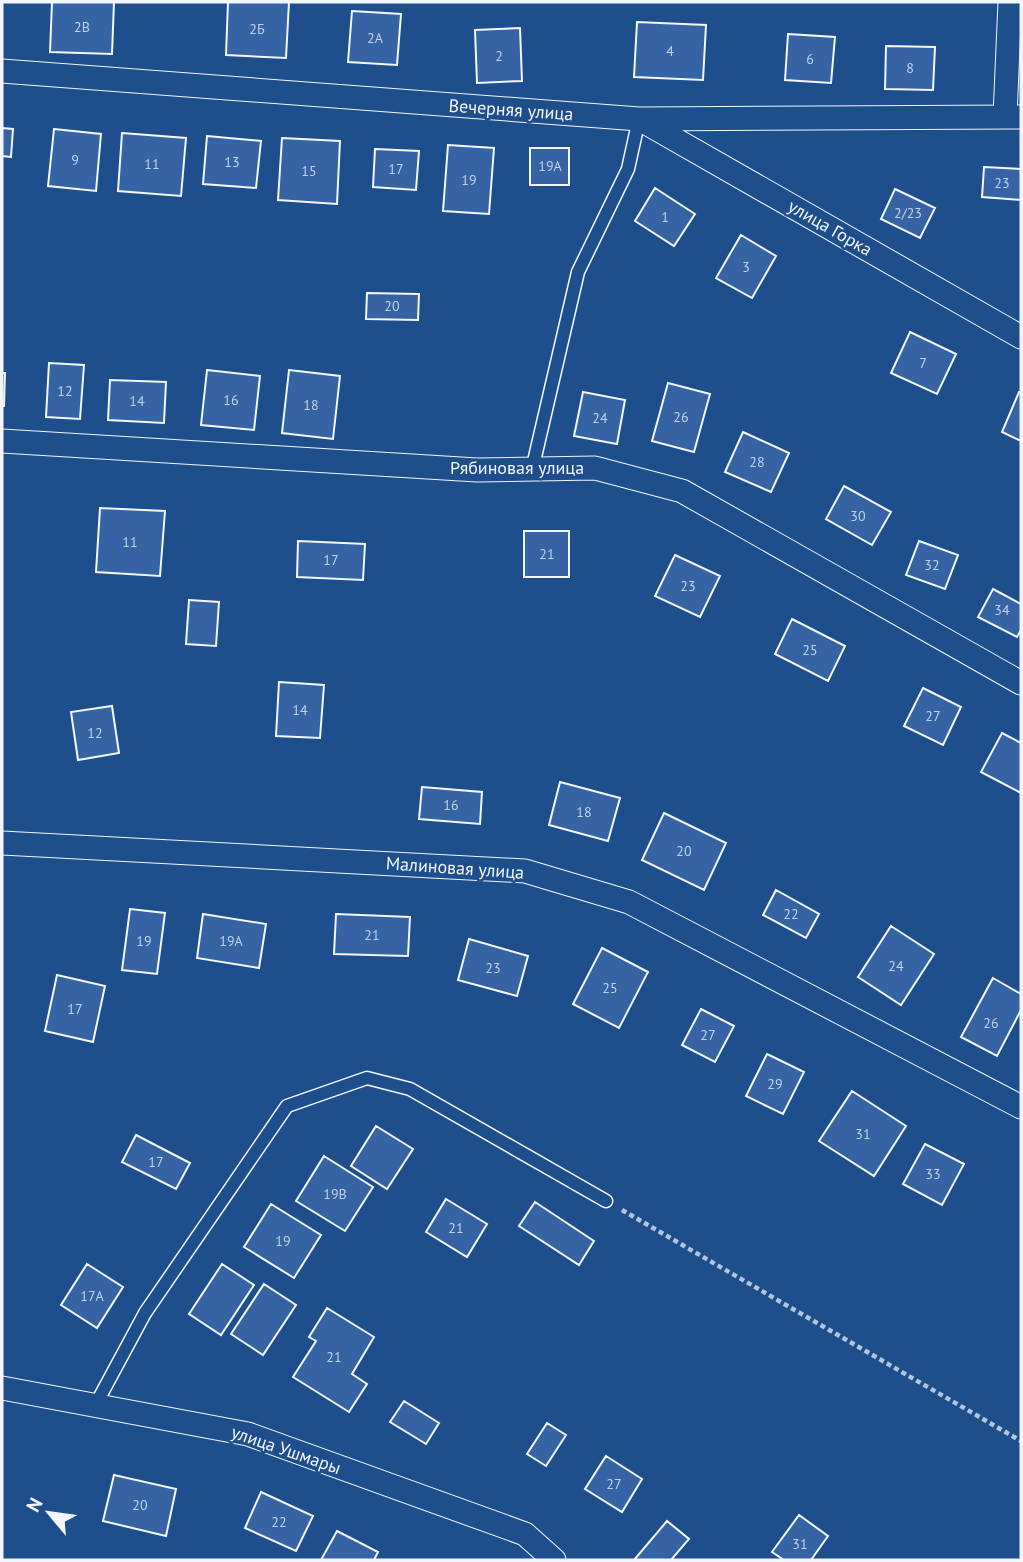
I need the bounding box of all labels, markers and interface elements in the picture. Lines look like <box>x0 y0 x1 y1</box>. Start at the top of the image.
house number: 2В <box>74 18 90 36</box>
house number: 2Б <box>249 20 265 38</box>
house number: 2А <box>367 29 384 47</box>
house number: 4 <box>666 42 674 60</box>
house number: 2 <box>495 47 503 65</box>
house number: 6 <box>806 50 814 68</box>
house number: 8 <box>906 59 914 77</box>
street label: Вечерняя улица <box>448 94 574 125</box>
house number: 9 <box>71 151 79 169</box>
house number: 13 <box>224 153 240 171</box>
house number: 11 <box>144 155 160 173</box>
house number: 19А <box>538 157 563 175</box>
house number: 17 <box>388 160 404 178</box>
house number: 15 <box>301 162 317 180</box>
house number: 19 <box>461 171 477 189</box>
house number: 23 <box>994 174 1010 192</box>
street label: улица Горка <box>784 194 876 261</box>
house number: 2/23 <box>894 204 922 222</box>
house number: 1 <box>661 208 669 226</box>
house number: 3 <box>742 258 750 276</box>
house number: 20 <box>384 297 400 315</box>
house number: 7 <box>919 354 927 372</box>
house number: 12 <box>57 382 73 400</box>
house number: 16 <box>223 391 239 409</box>
house number: 14 <box>129 392 145 410</box>
house number: 18 <box>303 396 319 414</box>
house number: 26 <box>673 408 689 426</box>
house number: 24 <box>592 409 608 427</box>
house number: 28 <box>749 453 765 471</box>
street label: Рябиновая улица <box>450 456 584 479</box>
house number: 30 <box>850 507 866 525</box>
house number: 11 <box>122 533 138 551</box>
house number: 21 <box>539 545 555 563</box>
house number: 17 <box>323 551 339 569</box>
house number: 32 <box>924 556 940 574</box>
house number: 23 <box>680 577 696 595</box>
house number: 34 <box>994 601 1010 619</box>
house number: 25 <box>802 641 818 659</box>
house number: 14 <box>292 701 308 719</box>
house number: 27 <box>925 707 941 725</box>
house number: 12 <box>87 724 103 742</box>
house number: 16 <box>443 796 459 814</box>
house number: 18 <box>576 803 592 821</box>
house number: 20 <box>676 842 692 860</box>
street label: Малиновая улица <box>385 851 525 884</box>
house number: 22 <box>783 905 799 923</box>
house number: 21 <box>364 926 380 944</box>
house number: 19 <box>136 932 152 950</box>
house number: 19А <box>219 932 244 950</box>
house number: 24 <box>888 957 904 975</box>
house number: 23 <box>485 959 501 977</box>
house number: 25 <box>602 979 618 997</box>
house number: 17 <box>67 1000 83 1018</box>
house number: 26 <box>983 1014 999 1032</box>
house number: 27 <box>700 1026 716 1044</box>
house number: 29 <box>767 1075 783 1093</box>
house number: 31 <box>855 1125 871 1143</box>
house number: 17 <box>148 1153 164 1171</box>
house number: 33 <box>925 1165 941 1183</box>
house number: 19В <box>323 1185 347 1203</box>
house number: 21 <box>448 1219 464 1237</box>
house number: 19 <box>275 1232 291 1250</box>
house number: 17А <box>80 1287 105 1305</box>
house number: 21 <box>326 1348 342 1366</box>
street label: улица Ушмары <box>228 1420 344 1479</box>
house number: 27 <box>606 1475 622 1493</box>
north arrow <box>14 1478 84 1548</box>
text: N <box>21 1493 48 1516</box>
house number: 20 <box>132 1496 148 1514</box>
house number: 22 <box>271 1513 287 1531</box>
house number: 31 <box>792 1535 808 1553</box>

